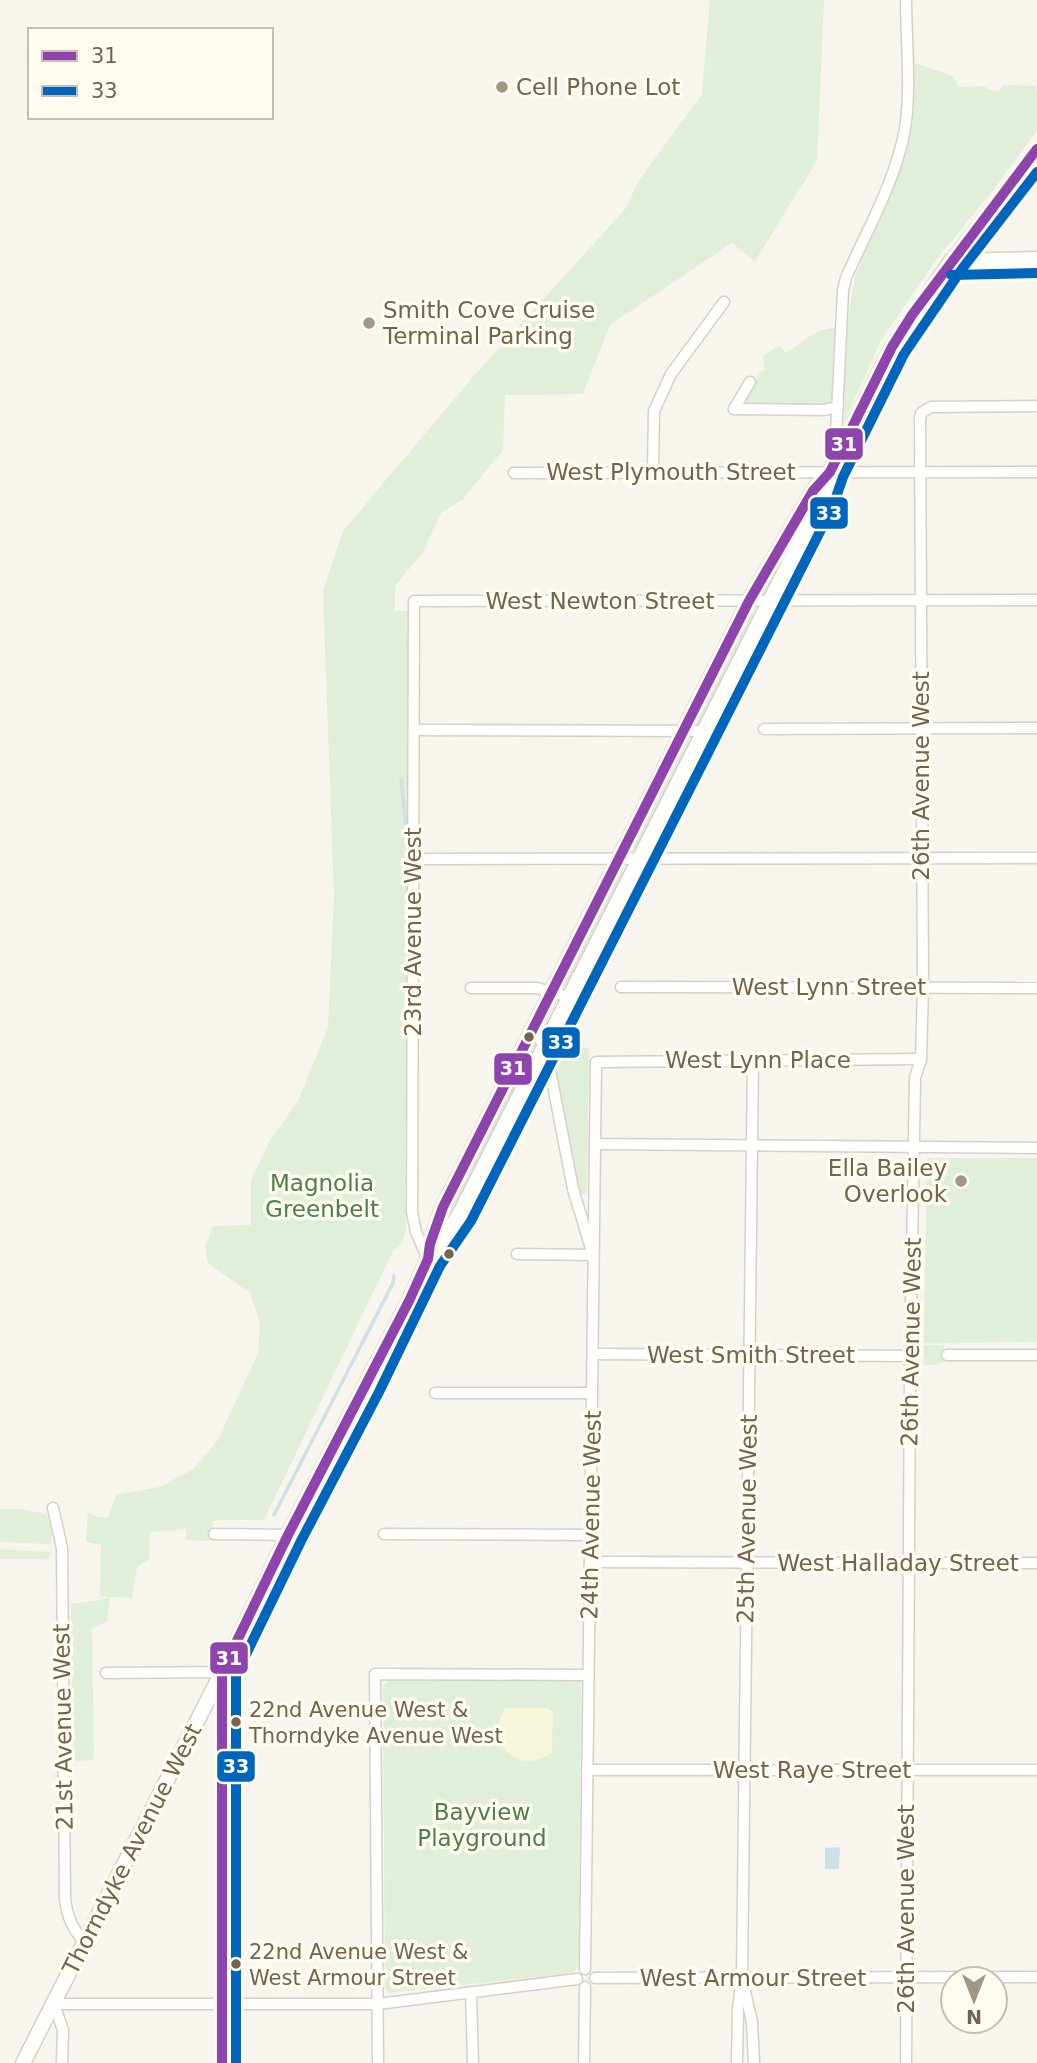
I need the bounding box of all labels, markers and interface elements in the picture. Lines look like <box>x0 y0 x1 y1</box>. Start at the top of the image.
legend <box>28 28 273 119</box>
text: 31 <box>91 44 118 68</box>
place label: Cell Phone Lot <box>516 74 680 100</box>
text: 33 <box>91 79 118 103</box>
marker: Cell Phone Lot <box>494 79 510 95</box>
place label: Smith Cove Cruise Terminal Parking <box>382 297 595 349</box>
marker: Smith Cove Cruise Terminal Parking <box>361 315 377 331</box>
line badge: 31 <box>824 427 864 461</box>
text: 31 <box>831 433 857 455</box>
street label: West Plymouth Street <box>546 459 796 485</box>
line badge: 33 <box>809 496 849 530</box>
text: 33 <box>816 502 842 524</box>
street label: West Newton Street <box>486 588 714 614</box>
street label: 26th Avenue West <box>908 671 934 881</box>
street label: 23rd Avenue West <box>400 827 426 1037</box>
street label: West Lynn Street <box>732 974 926 1000</box>
line badge: 33 <box>541 1026 581 1059</box>
unlabelled marker <box>522 1030 536 1044</box>
text: 33 <box>548 1031 574 1053</box>
street label: West Lynn Place <box>665 1047 851 1073</box>
line badge: 31 <box>493 1052 533 1086</box>
text: 31 <box>500 1057 526 1079</box>
place label: Ella Bailey Overlook <box>828 1155 948 1207</box>
park label: Magnolia Greenbelt <box>265 1170 379 1222</box>
marker: Ella Bailey Overlook <box>953 1173 969 1189</box>
street label: 26th Avenue West <box>896 1237 926 1447</box>
unlabelled marker <box>442 1247 456 1261</box>
street label: West Smith Street <box>647 1342 855 1368</box>
street label: 24th Avenue West <box>576 1410 606 1620</box>
street label: 25th Avenue West <box>732 1414 762 1624</box>
street label: West Halladay Street <box>777 1550 1019 1576</box>
street label: 21st Avenue West <box>48 1623 78 1831</box>
line badge: 31 <box>209 1641 249 1675</box>
text: 31 <box>216 1647 242 1669</box>
place label: 22nd Avenue West & Thorndyke Avenue West <box>248 1698 503 1748</box>
marker: 22nd Avenue West & Thorndyke Avenue West <box>229 1715 243 1729</box>
street label: Thorndyke Avenue West <box>57 1719 207 1980</box>
line badge: 33 <box>216 1750 256 1783</box>
text: 33 <box>223 1755 249 1777</box>
street label: West Raye Street <box>713 1757 911 1783</box>
park label: Bayview Playground <box>417 1799 547 1851</box>
street label: 26th Avenue West <box>893 1804 919 2014</box>
place label: 22nd Avenue West & West Armour Street <box>249 1940 468 1990</box>
marker: 22nd Avenue West & West Armour Street <box>229 1957 243 1971</box>
street label: West Armour Street <box>640 1965 866 1991</box>
north arrow <box>939 1965 1009 2035</box>
text: N <box>966 2006 982 2028</box>

